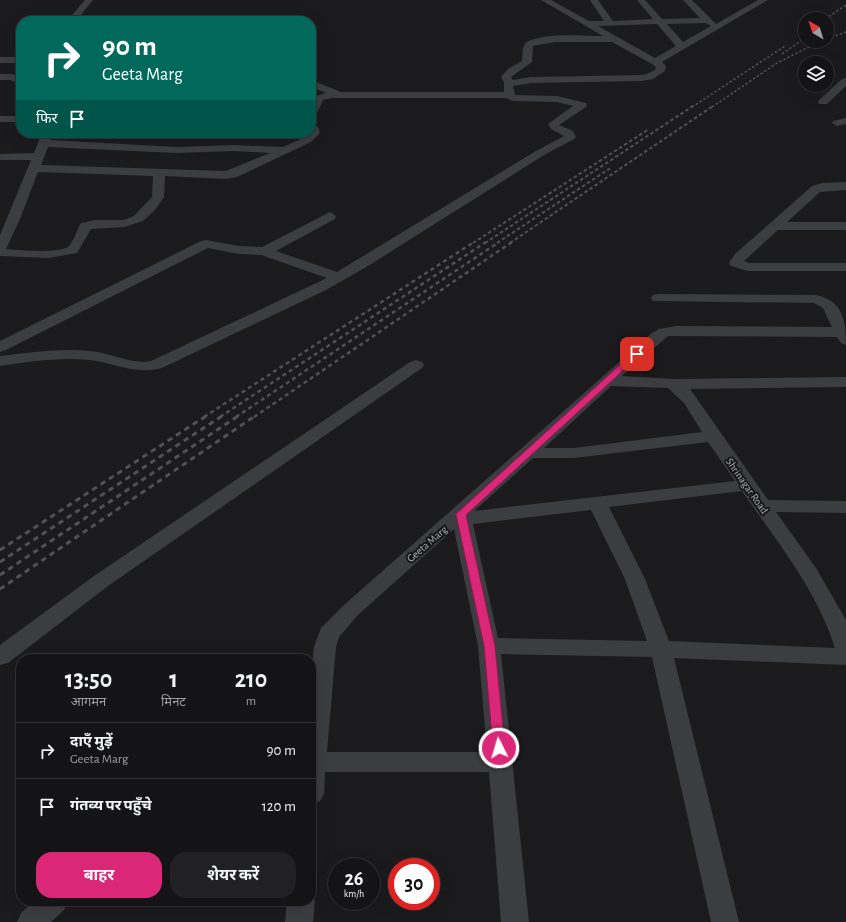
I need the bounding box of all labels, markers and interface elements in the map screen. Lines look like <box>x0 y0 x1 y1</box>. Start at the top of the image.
north arrow <box>798 12 834 48</box>
map controls <box>798 12 834 92</box>
icon: right <box>36 32 88 84</box>
text: 90 m <box>102 33 157 61</box>
button: layers <box>798 56 834 92</box>
text: Geeta Marg <box>102 66 183 84</box>
icon: arrive <box>66 108 88 130</box>
text: फिर <box>36 111 58 126</box>
pin <box>620 337 654 371</box>
icon: arrive <box>626 343 648 365</box>
street label: Shrinagar Road <box>724 456 770 516</box>
street label: Geeta Marg <box>405 523 450 564</box>
text: 13:50 <box>65 668 112 692</box>
text: 1 <box>169 668 178 692</box>
text: 210 <box>235 668 267 692</box>
text: m <box>246 695 256 708</box>
text: आगमन <box>71 696 106 709</box>
text: मिनट <box>161 696 186 709</box>
position arrow <box>478 727 520 769</box>
text: दाएँ मुड़ें <box>70 734 113 749</box>
icon: right <box>36 740 58 762</box>
text: 90 m <box>267 743 296 758</box>
text: Geeta Marg <box>70 753 128 766</box>
icon: arrive <box>36 796 58 818</box>
text: गंतव्य पर पहुँचे <box>70 798 152 813</box>
text: 120 m <box>262 799 296 814</box>
button: बाहर <box>36 852 162 898</box>
button: शेयर करें <box>170 852 296 898</box>
speed limit sign: 30 <box>388 858 440 910</box>
text: 26 <box>344 869 364 889</box>
text: km/h <box>344 889 364 899</box>

